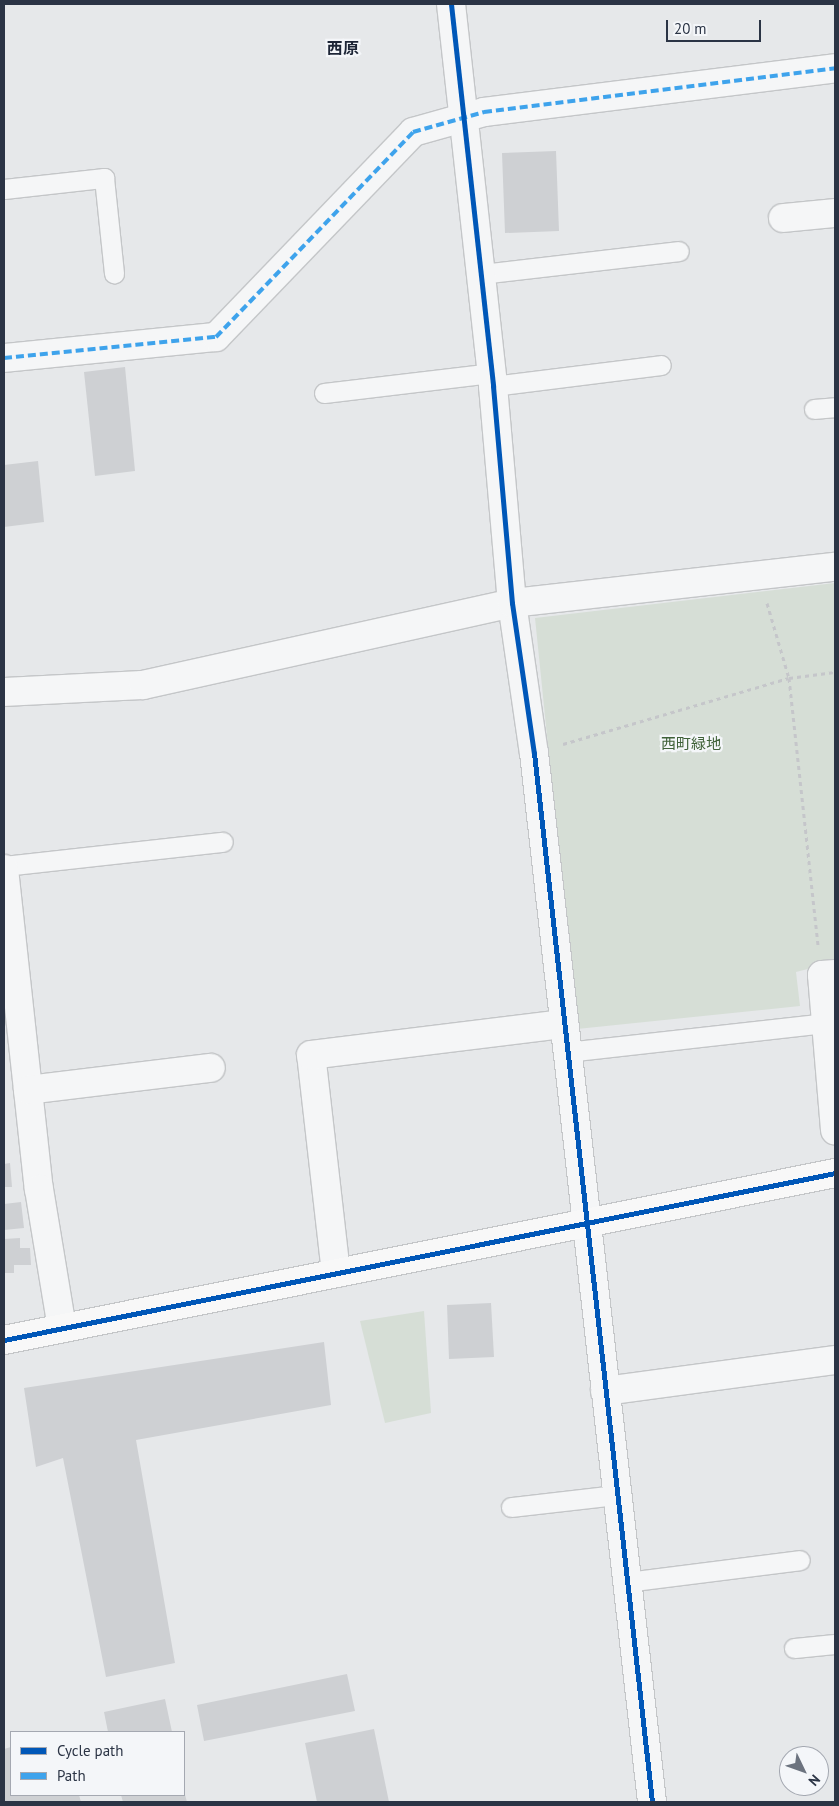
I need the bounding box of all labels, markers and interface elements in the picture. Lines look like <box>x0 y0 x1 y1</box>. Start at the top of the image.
scale bar <box>669 10 764 42</box>
text: 20 m <box>674 19 707 38</box>
district label: 西原 <box>327 38 359 58</box>
park label: 西町緑地 <box>661 735 721 753</box>
legend <box>10 1731 185 1796</box>
text: Cycle path <box>57 1741 123 1760</box>
north arrow <box>779 1746 829 1796</box>
text: Path <box>57 1766 86 1785</box>
text: N <box>805 1771 824 1790</box>

